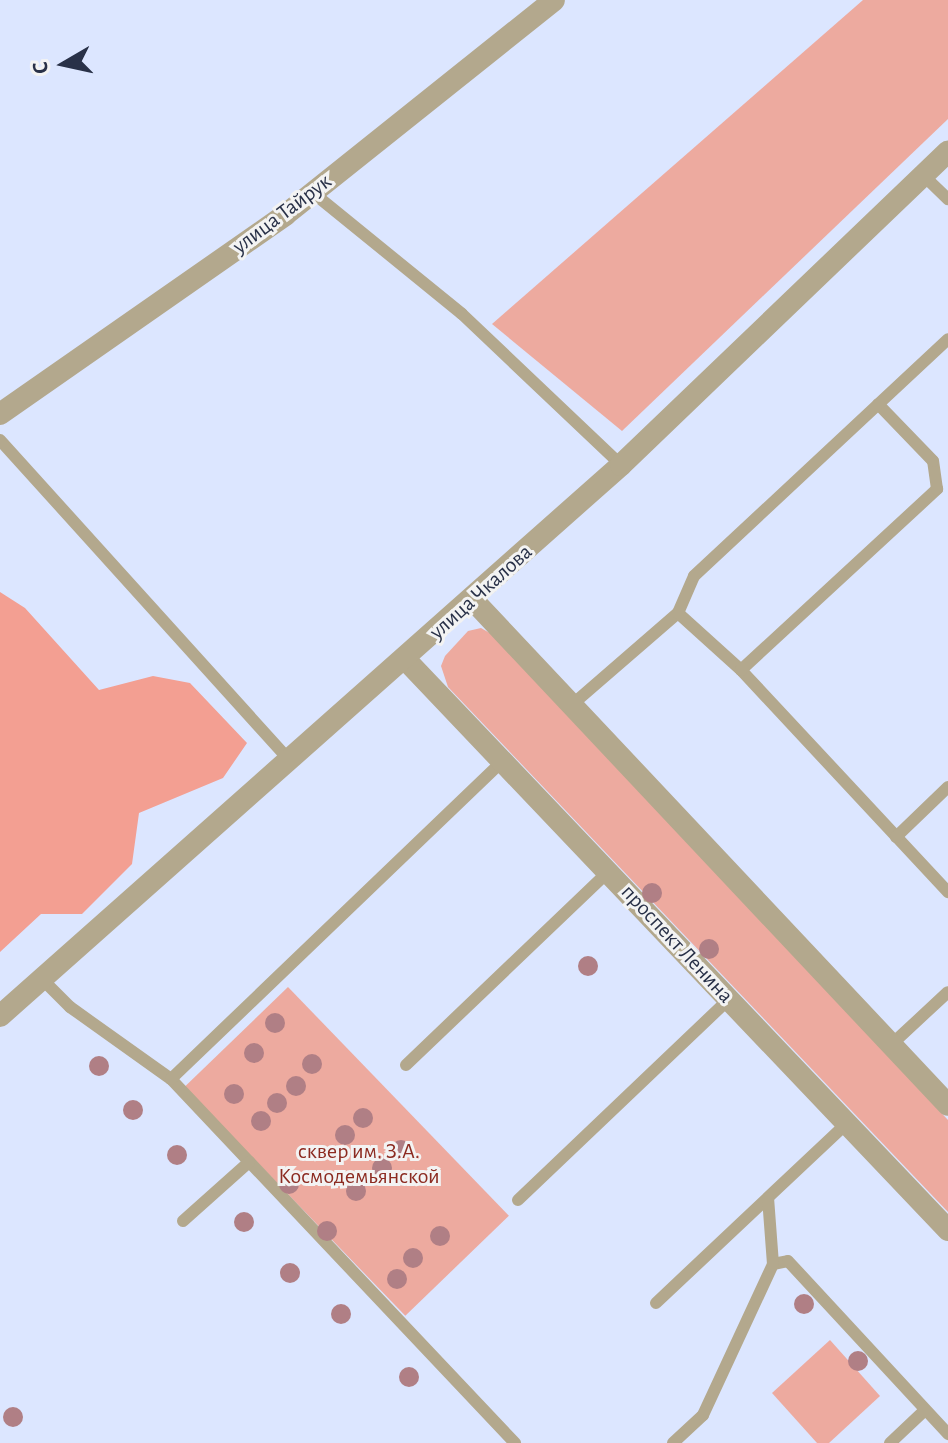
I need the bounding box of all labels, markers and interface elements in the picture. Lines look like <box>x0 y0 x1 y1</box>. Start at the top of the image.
north arrow <box>24 24 104 104</box>
text: С <box>28 60 52 75</box>
street label: улица Тайрук <box>227 168 337 260</box>
street label: улица Чкалова <box>424 539 538 645</box>
street label: проспект Ленина <box>615 879 739 1009</box>
park label: сквер им. З.А. Космодемьянской <box>278 1138 440 1190</box>

